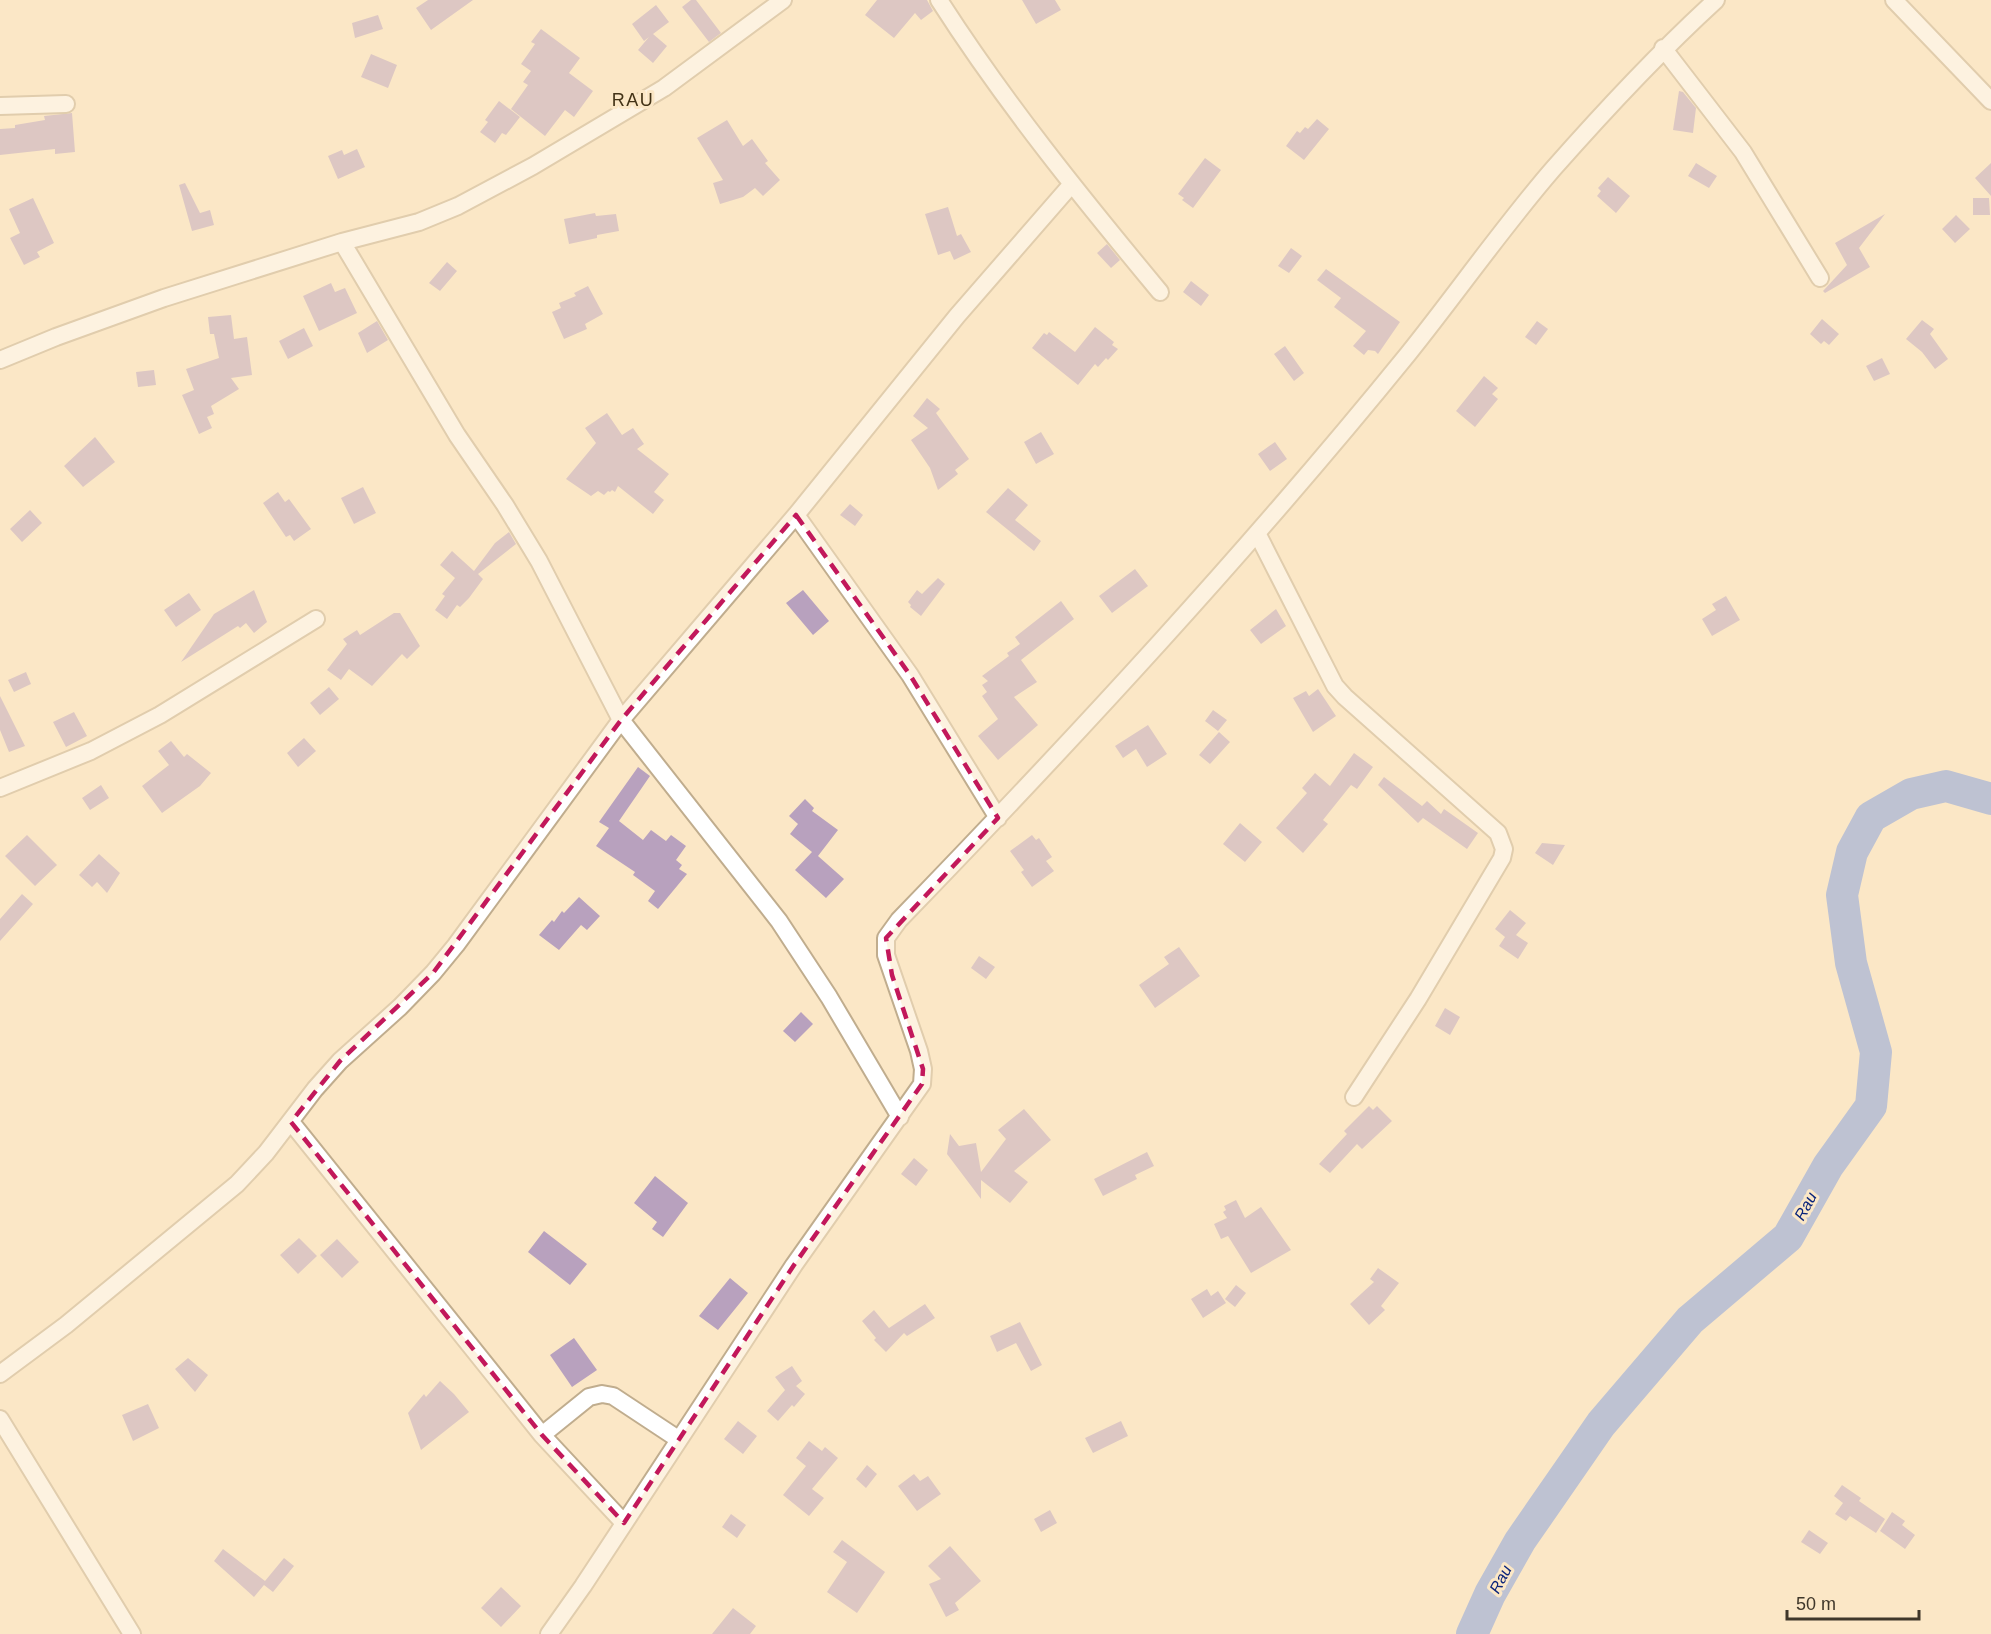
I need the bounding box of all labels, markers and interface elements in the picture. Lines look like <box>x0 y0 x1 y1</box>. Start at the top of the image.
district label: RAU <box>612 90 654 110</box>
water label: Rau <box>1791 1189 1820 1223</box>
water label: Rau <box>1486 1562 1515 1596</box>
scale bar <box>1787 1583 1919 1621</box>
text: 50 m <box>1796 1594 1836 1614</box>

